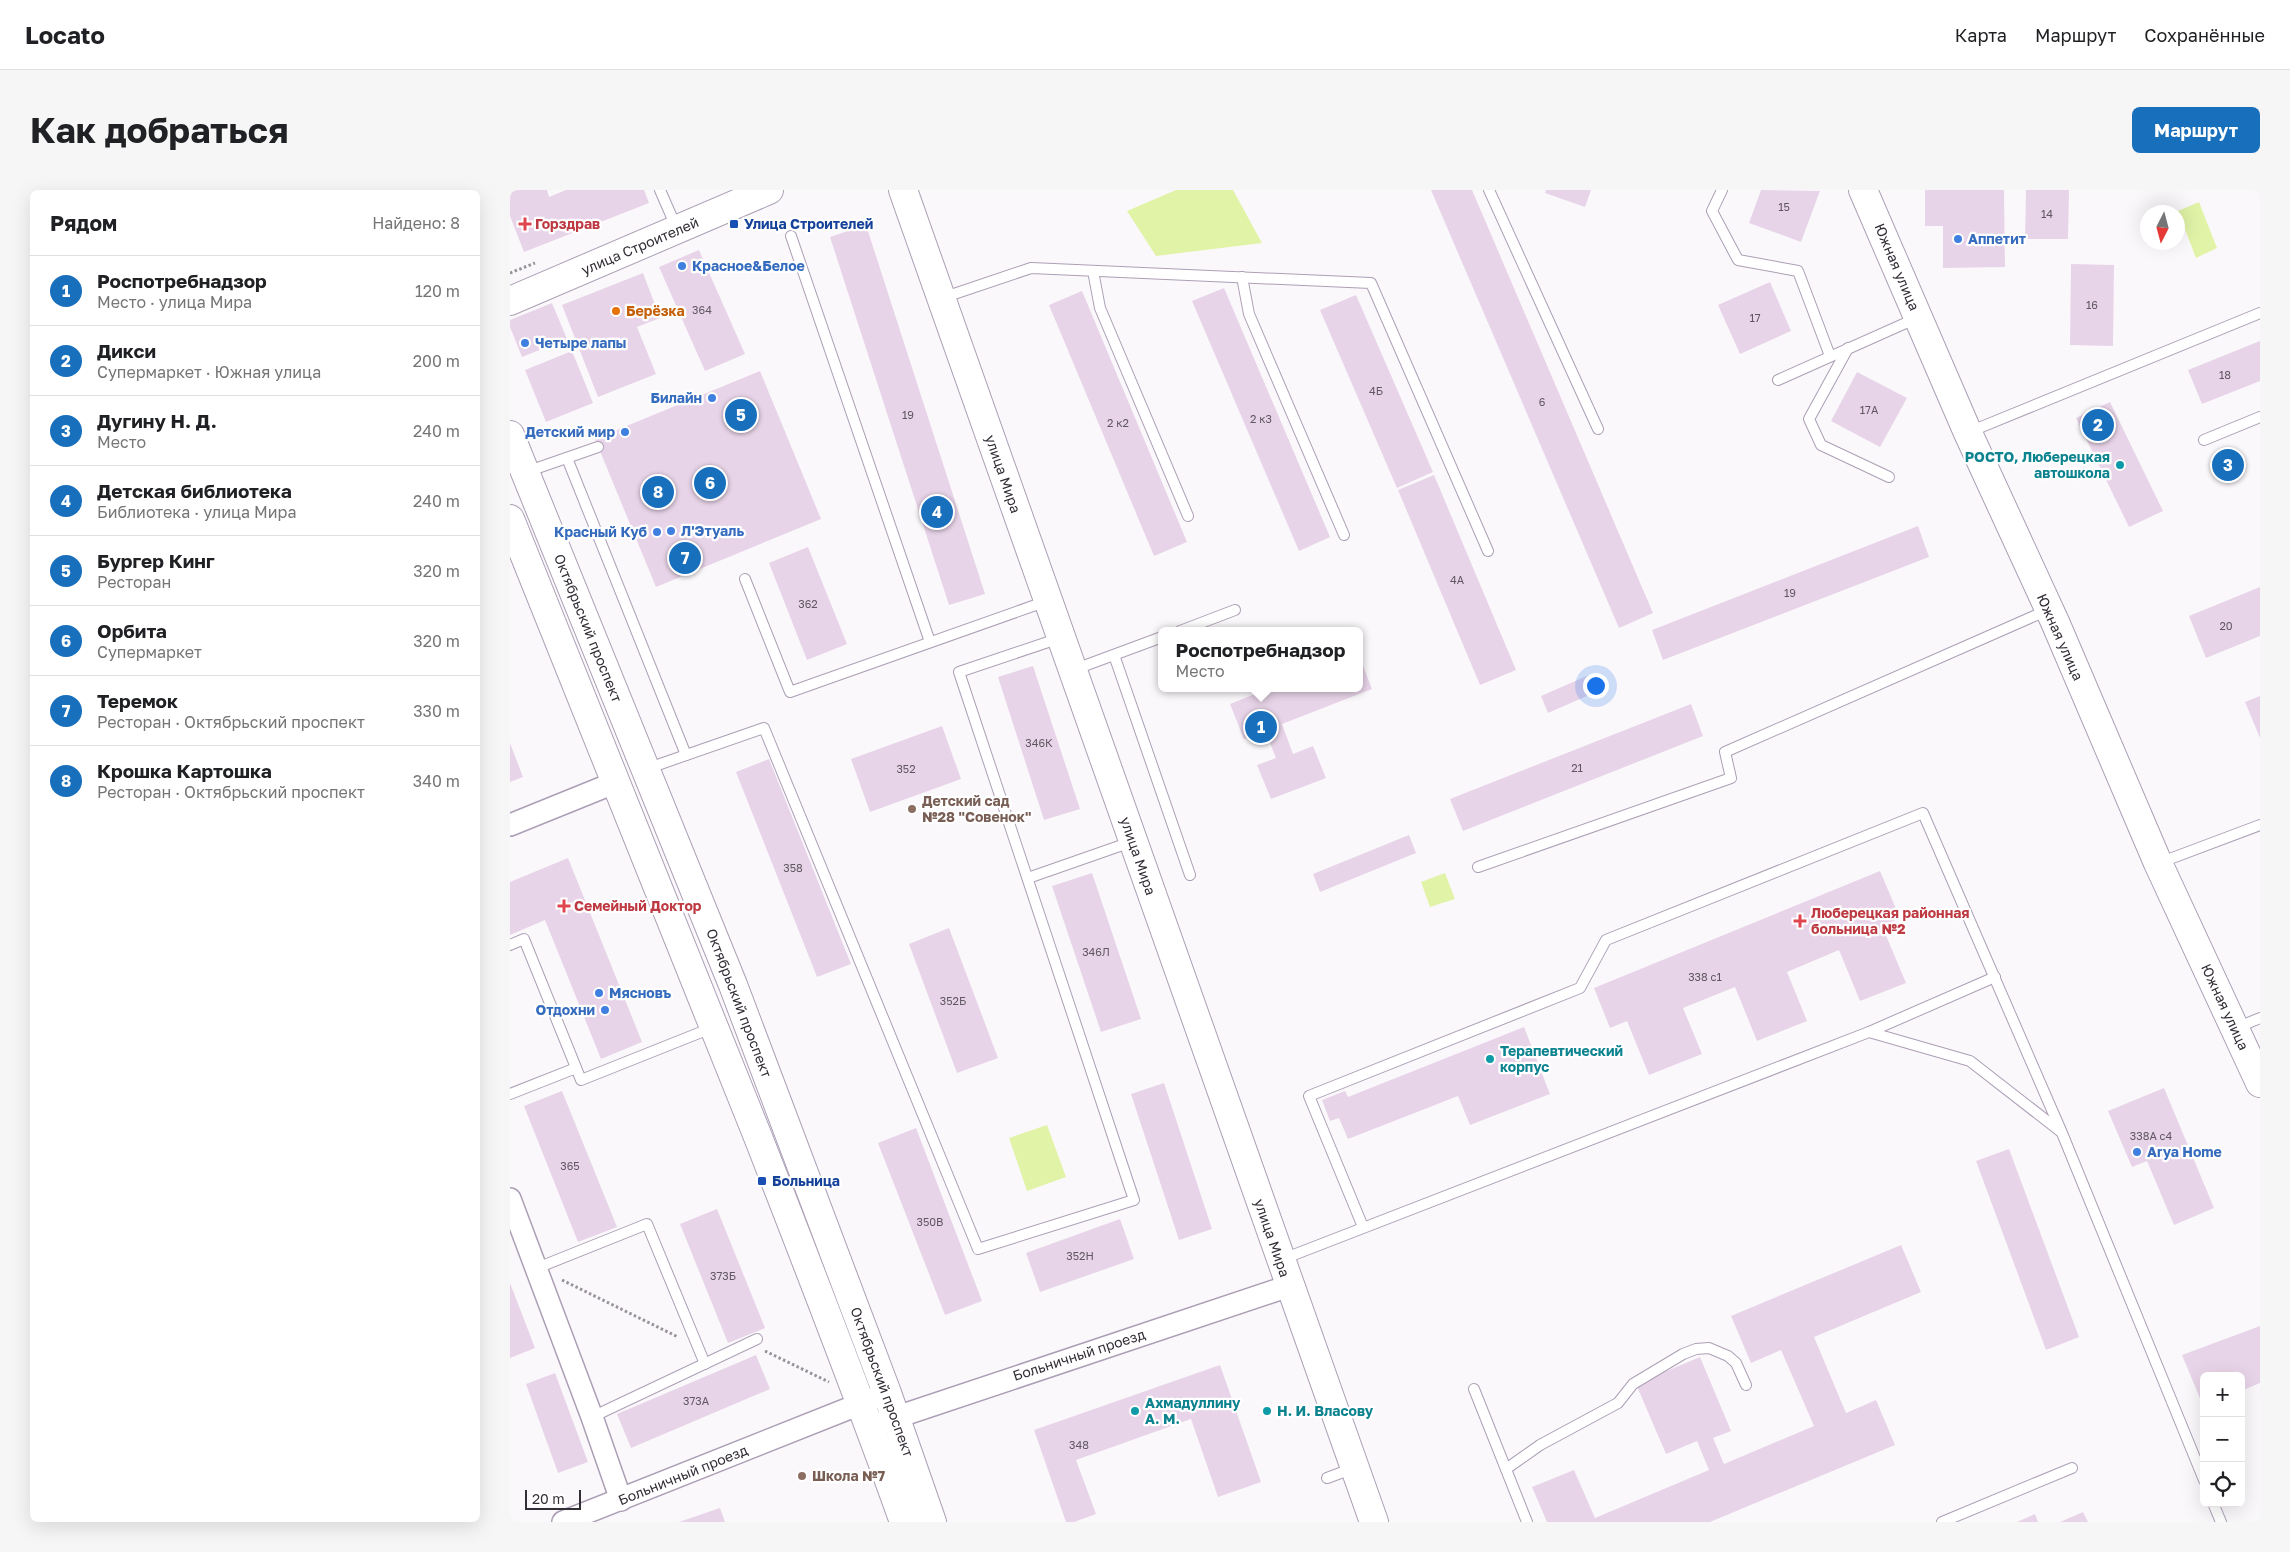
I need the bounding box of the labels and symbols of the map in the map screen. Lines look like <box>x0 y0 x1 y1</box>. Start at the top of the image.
house number: 15 <box>1778 200 1790 213</box>
north arrow <box>2140 205 2185 250</box>
house number: 14 <box>2041 207 2053 220</box>
street label: улица Строителей <box>578 213 701 278</box>
place label: Горздрав <box>535 215 600 232</box>
place label: Улица Строителей <box>744 215 873 232</box>
marker: Горздрав <box>519 218 531 230</box>
marker: Улица Строителей <box>728 218 740 230</box>
street label: Южная улица <box>1871 221 1924 313</box>
place label: Аппетит <box>1968 230 2026 247</box>
marker: Аппетит <box>1952 233 1964 245</box>
place label: Красное&Белое <box>692 257 805 274</box>
marker: Красное&Белое <box>676 260 688 272</box>
house number: 16 <box>2086 298 2098 311</box>
place label: Берёзка <box>626 302 685 319</box>
house number: 364 <box>692 303 712 316</box>
marker: Берёзка <box>610 305 622 317</box>
house number: 17 <box>1749 311 1761 324</box>
place label: Четыре лапы <box>535 334 627 351</box>
marker: Четыре лапы <box>519 337 531 349</box>
house number: 18 <box>2219 368 2231 381</box>
house number: 4Б <box>1369 384 1383 397</box>
place label: Билайн <box>650 389 702 406</box>
marker: Билайн <box>706 392 718 404</box>
house number: 6 <box>1539 395 1546 408</box>
pin: 5 <box>725 396 757 434</box>
house number: 17А <box>1860 403 1879 416</box>
pin: 2 <box>2082 406 2114 444</box>
house number: 19 <box>902 408 914 421</box>
house number: 2 к3 <box>1250 412 1272 425</box>
house number: 2 к2 <box>1107 416 1129 429</box>
place label: Детский мир <box>525 423 615 440</box>
marker: Детский мир <box>619 426 631 438</box>
street label: улица Мира <box>982 432 1025 515</box>
pin: 3 <box>2212 446 2244 484</box>
place label: РОСТО, Люберецкая автошкола <box>1965 448 2110 481</box>
marker: РОСТО, Люберецкая автошкола <box>2114 459 2126 471</box>
pin: 6 <box>694 464 726 502</box>
pin: 8 <box>642 473 674 511</box>
pin: 4 <box>921 493 953 531</box>
place label: Л'Этуаль <box>681 522 744 539</box>
place label: Красный Куб <box>554 523 648 540</box>
marker: Л'Этуаль <box>665 525 677 537</box>
marker: Красный Куб <box>651 526 663 538</box>
pin: 7 <box>669 539 701 577</box>
street label: Октябрьский проспект <box>551 551 626 704</box>
house number: 4А <box>1450 573 1465 586</box>
house number: 19 <box>1784 586 1796 599</box>
street label: Южная улица <box>2034 591 2087 683</box>
house number: 362 <box>798 597 818 610</box>
house number: 20 <box>2219 619 2233 632</box>
your location <box>1583 673 1609 699</box>
pin: 1 <box>1245 708 1277 746</box>
house number: 346К <box>1025 736 1053 749</box>
house number: 21 <box>1571 761 1583 774</box>
house number: 352 <box>896 762 916 775</box>
place label: Детский сад №28 "Совенок" <box>922 792 1031 825</box>
marker: Детский сад №28 "Совенок" <box>906 803 918 815</box>
street label: улица Мира <box>1117 814 1160 897</box>
house number: 358 <box>783 861 803 874</box>
place label: Семейный Доктор <box>574 897 702 914</box>
marker: Семейный Доктор <box>558 900 570 912</box>
place label: Люберецкая районная больница №2 <box>1811 904 1969 937</box>
marker: Люберецкая районная больница №2 <box>1793 914 1807 928</box>
street label: Октябрьский проспект <box>703 926 776 1080</box>
house number: 346Л <box>1082 945 1110 958</box>
street label: Южная улица <box>2198 961 2253 1053</box>
house number: 338 с1 <box>1688 970 1722 983</box>
place label: Мясновъ <box>609 984 672 1001</box>
marker: Мясновъ <box>593 987 605 999</box>
house number: 352Б <box>940 994 966 1007</box>
place label: Отдохни <box>535 1001 595 1018</box>
marker: Отдохни <box>599 1004 611 1016</box>
place label: Терапевтический корпус <box>1500 1042 1623 1075</box>
marker: Терапевтический корпус <box>1484 1053 1496 1065</box>
house number: 338А с4 <box>2130 1129 2172 1142</box>
place label: Arya Home <box>2147 1143 2222 1160</box>
marker: Arya Home <box>2131 1146 2143 1158</box>
house number: 365 <box>560 1159 580 1172</box>
place label: Больница <box>772 1172 840 1189</box>
marker: Больница <box>756 1175 768 1187</box>
street label: улица Мира <box>1251 1196 1294 1279</box>
house number: 350В <box>916 1215 944 1228</box>
house number: 352Н <box>1066 1249 1094 1262</box>
house number: 373Б <box>710 1269 736 1282</box>
street label: Октябрьский проспект <box>847 1305 918 1459</box>
street label: Больничный проезд <box>1011 1325 1148 1384</box>
house number: 373А <box>683 1394 710 1407</box>
place label: Ахмадуллину А. М. <box>1145 1394 1241 1427</box>
place label: Н. И. Власову <box>1277 1402 1374 1419</box>
marker: Ахмадуллину А. М. <box>1129 1405 1141 1417</box>
marker: Н. И. Власову <box>1261 1405 1273 1417</box>
house number: 348 <box>1069 1438 1089 1451</box>
street label: Больничный проезд <box>616 1441 751 1508</box>
place label: Школа №7 <box>812 1467 886 1484</box>
marker: Школа №7 <box>796 1470 808 1482</box>
scale bar <box>525 1487 581 1510</box>

